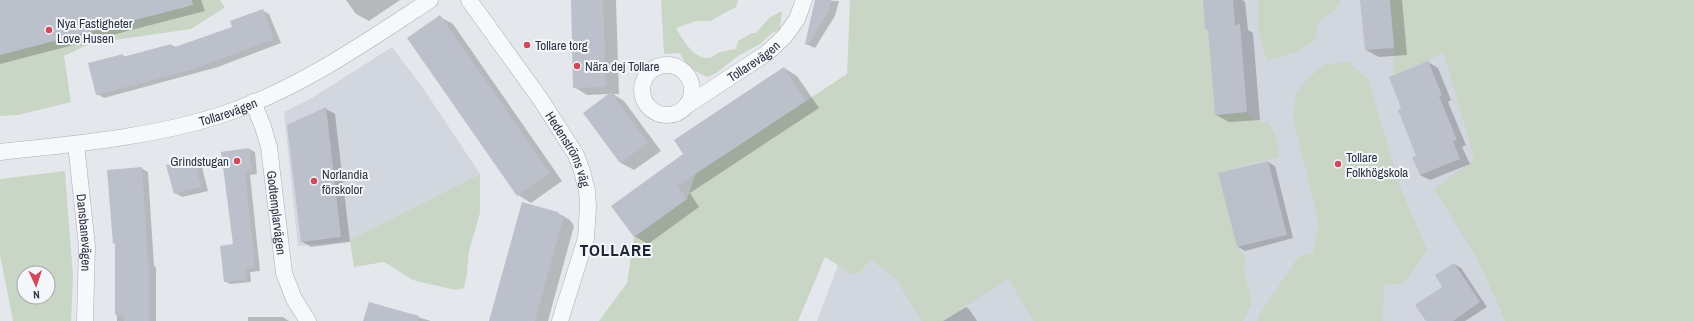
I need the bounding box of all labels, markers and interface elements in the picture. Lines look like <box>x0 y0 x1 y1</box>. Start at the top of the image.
place label: Nya Fastigheter Love Husen <box>57 15 133 47</box>
marker: Nya Fastigheter Love Husen <box>44 25 54 35</box>
place label: Tollare torg <box>535 37 588 54</box>
street label: Tollarevägen <box>724 37 784 86</box>
marker: Tollare torg <box>522 40 532 50</box>
place label: Nära dej Tollare <box>585 58 660 75</box>
marker: Nära dej Tollare <box>572 61 582 71</box>
street label: Tollarevägen <box>197 94 260 130</box>
street label: Hedenströms väg <box>541 108 594 189</box>
place label: Tollare Folkhögskola <box>1346 149 1408 181</box>
place label: Grindstugan <box>170 153 229 170</box>
marker: Grindstugan <box>232 156 242 166</box>
marker: Tollare Folkhögskola <box>1333 159 1343 169</box>
place label: Norlandia förskolor <box>322 166 368 198</box>
street label: Godtemplarvägen <box>263 170 290 256</box>
marker: Norlandia förskolor <box>309 176 319 186</box>
street label: Dansbanevägen <box>72 193 95 272</box>
district label: TOLLARE <box>580 238 652 261</box>
north arrow <box>16 265 56 305</box>
text: N <box>33 288 40 302</box>

